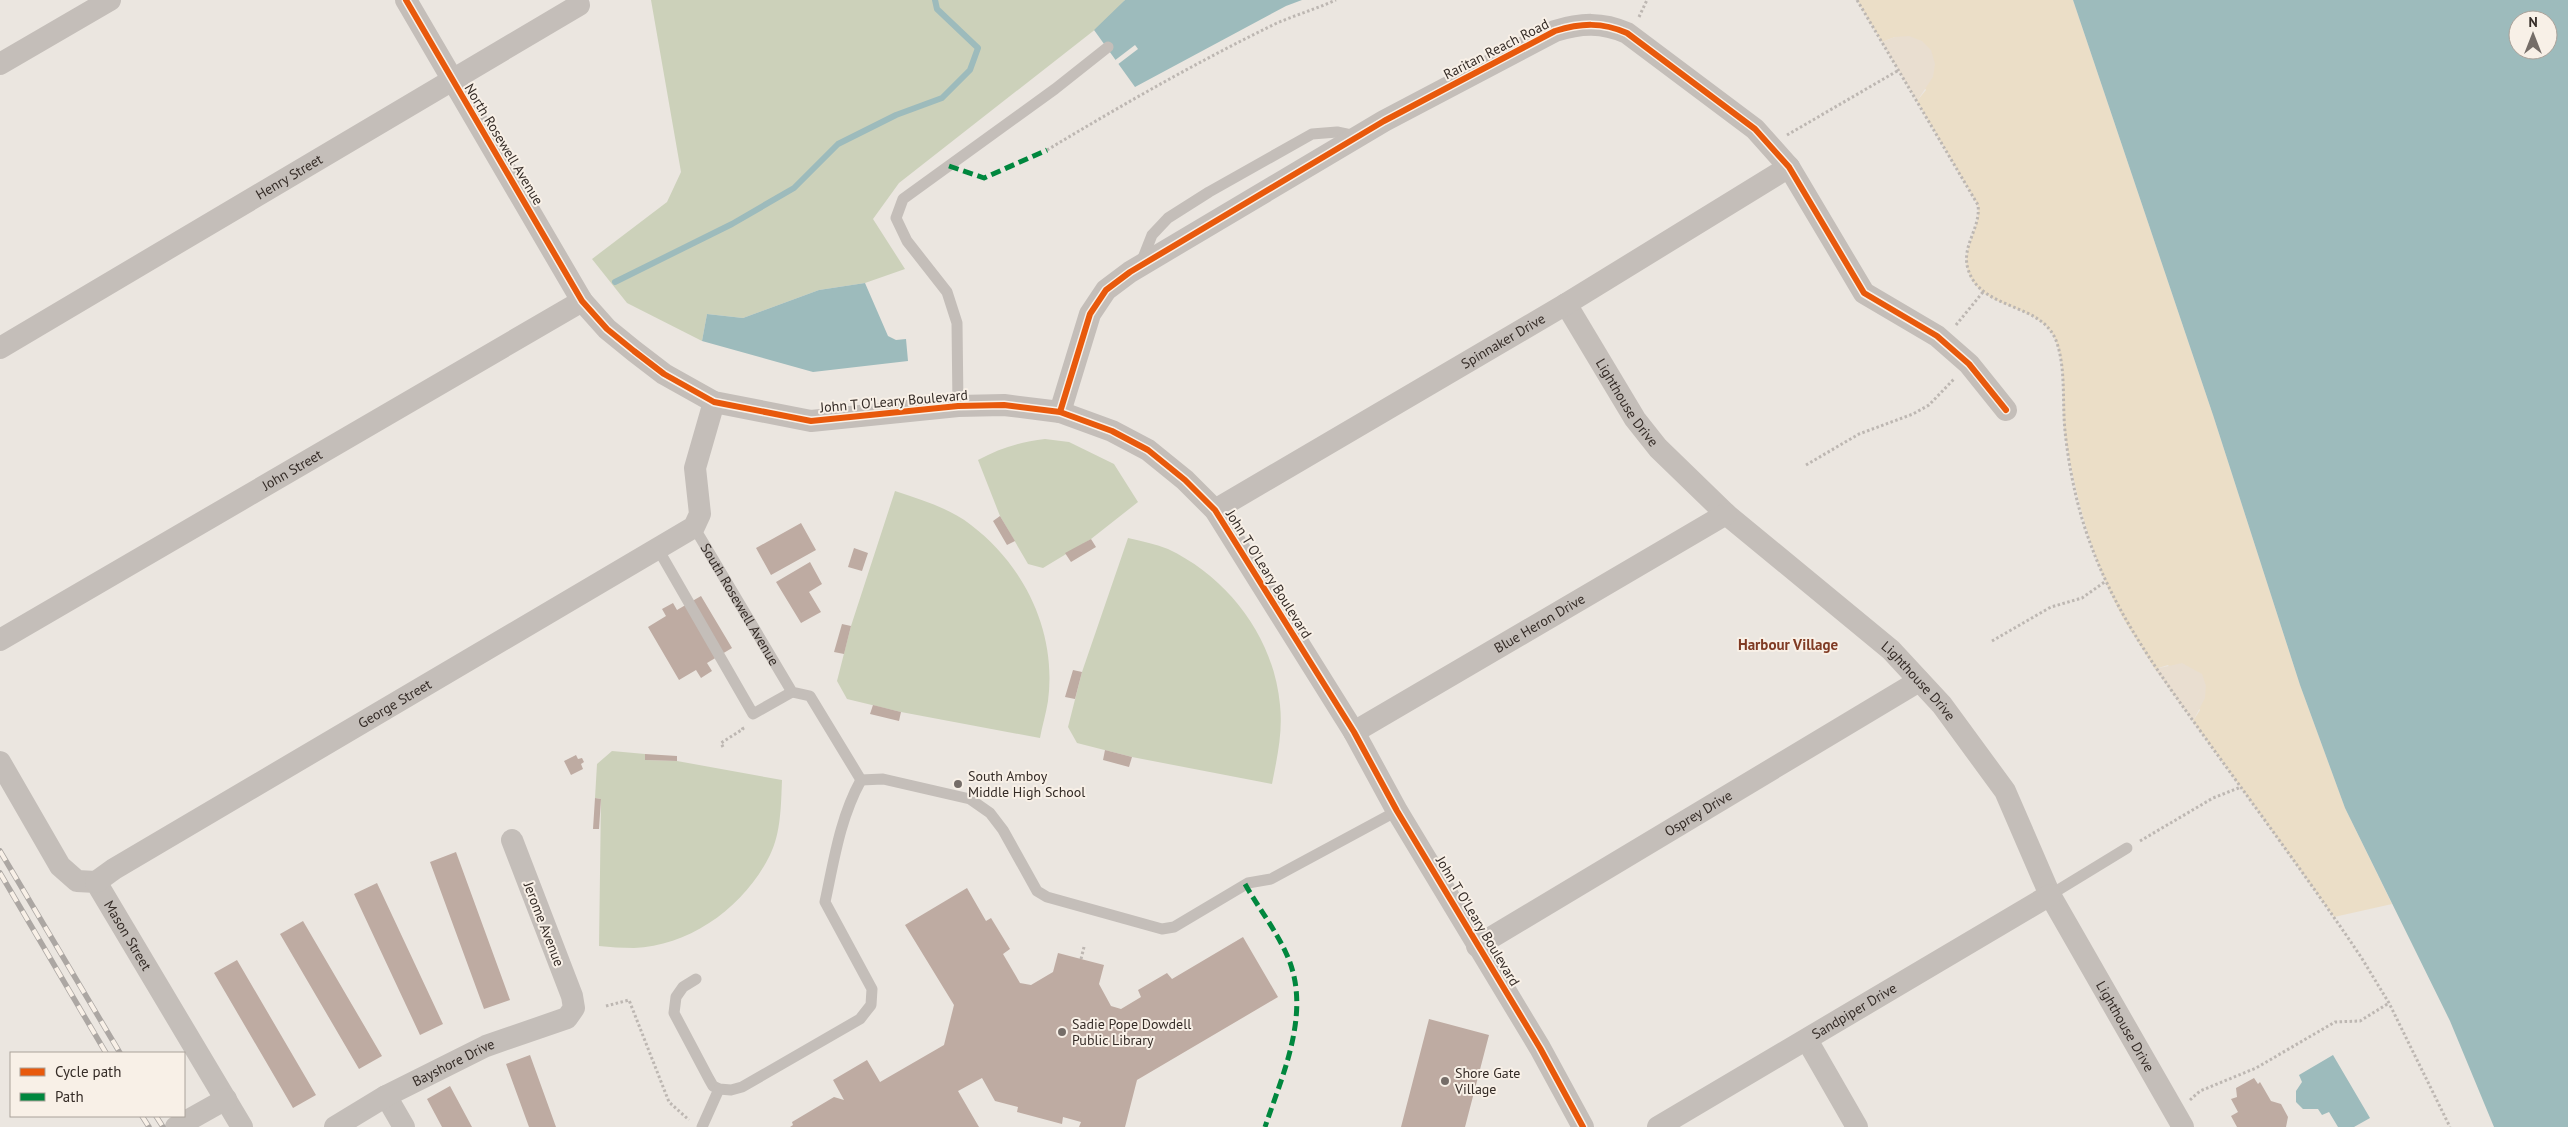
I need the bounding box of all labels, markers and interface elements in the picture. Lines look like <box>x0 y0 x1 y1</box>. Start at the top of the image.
north arrow <box>2508 10 2558 60</box>
text: N <box>2528 13 2538 31</box>
street label: Raritan Reach Road <box>1440 15 1552 83</box>
street label: North Rosewell Avenue <box>461 80 547 208</box>
street label: Henry Street <box>252 150 326 203</box>
street label: Spinnaker Drive <box>1458 309 1548 373</box>
street label: Lighthouse Drive <box>1592 355 1662 450</box>
street label: John T O'Leary Boulevard <box>818 386 969 417</box>
street label: John Street <box>258 445 326 495</box>
street label: John T O'Leary Boulevard <box>1222 505 1316 642</box>
street label: South Rosewell Avenue <box>697 540 783 669</box>
street label: Blue Heron Drive <box>1491 590 1588 657</box>
district label: Harbour Village <box>1738 635 1838 654</box>
street label: Lighthouse Drive <box>1878 637 1959 724</box>
street label: George Street <box>355 675 435 732</box>
place label: South Amboy Middle High School <box>968 767 1085 801</box>
marker: South Amboy Middle High School <box>952 778 964 790</box>
street label: Osprey Drive <box>1661 786 1735 841</box>
street label: John T O'Leary Boulevard <box>1432 852 1524 989</box>
street label: Jerome Avenue <box>519 878 568 969</box>
street label: Mason Street <box>100 897 156 974</box>
street label: Lighthouse Drive <box>2092 978 2158 1075</box>
street label: Sandpiper Drive <box>1808 979 1900 1043</box>
place label: Sadie Pope Dowdell Public Library <box>1072 1015 1191 1049</box>
marker: Sadie Pope Dowdell Public Library <box>1056 1026 1068 1038</box>
street label: Bayshore Drive <box>409 1035 497 1090</box>
legend <box>10 1052 185 1117</box>
text: Cycle path <box>55 1062 121 1081</box>
place label: Shore Gate Village <box>1454 1064 1520 1098</box>
marker: Shore Gate Village <box>1439 1075 1451 1087</box>
text: Path <box>55 1087 84 1106</box>

